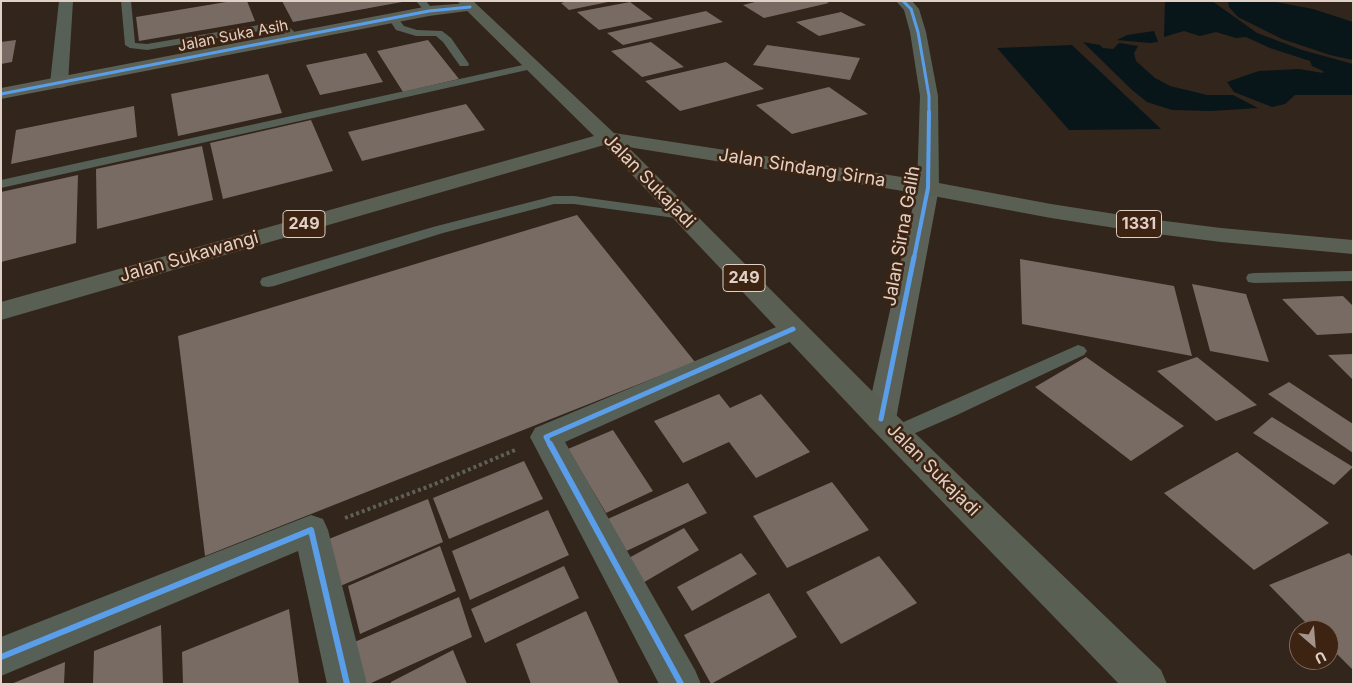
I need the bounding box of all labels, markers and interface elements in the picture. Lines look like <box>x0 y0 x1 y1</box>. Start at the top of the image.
street label: Jalan Suka Asih <box>176 16 290 56</box>
street label: Jalan Sukajadi <box>599 129 699 233</box>
street label: Jalan Sindang Sirna <box>717 144 887 192</box>
street label: Jalan Sirna Galih <box>879 164 925 308</box>
road number: 249 <box>283 210 325 238</box>
road number: 1331 <box>1116 210 1162 238</box>
street label: Jalan Sukawangi <box>117 227 261 287</box>
road number: 249 <box>723 264 765 292</box>
street label: Jalan Sukajadi <box>882 419 984 521</box>
north arrow <box>1289 620 1339 670</box>
text: U <box>1312 648 1329 668</box>

